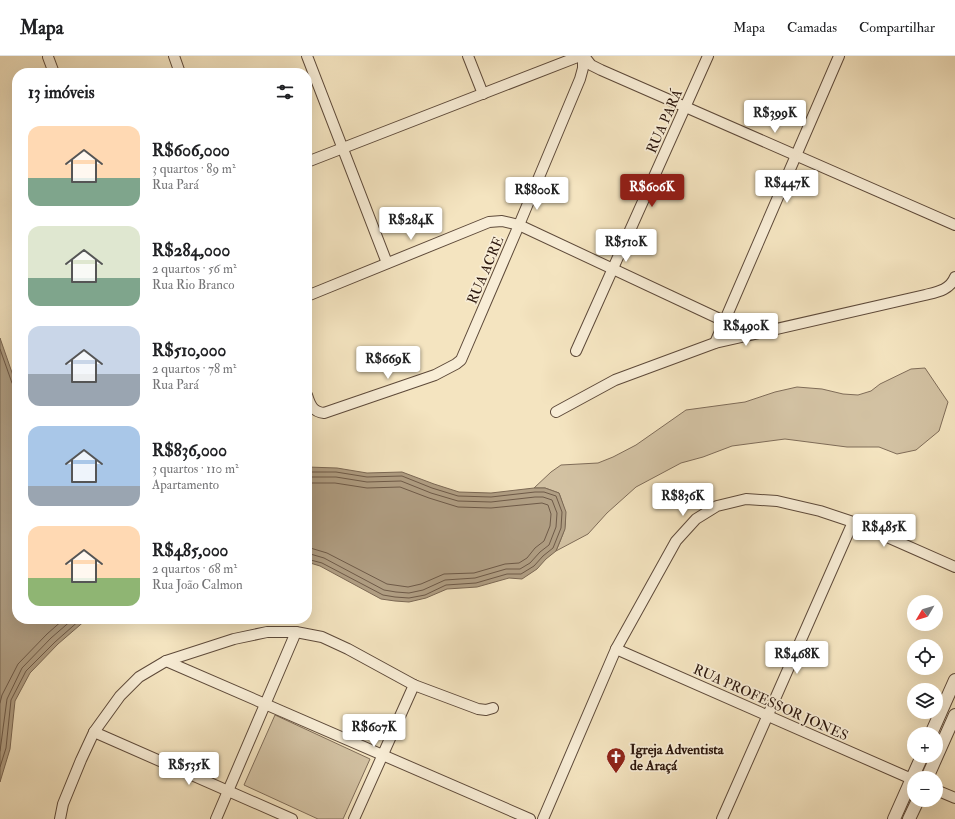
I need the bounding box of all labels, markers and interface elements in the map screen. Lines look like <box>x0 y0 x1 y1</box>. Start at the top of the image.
text: Mapa <box>20 16 64 40</box>
text: Mapa <box>733 19 765 36</box>
text: Camadas <box>787 19 837 36</box>
text: Compartilhar <box>859 19 935 36</box>
icon: filters <box>274 81 296 103</box>
text: 13 imóveis <box>28 82 95 103</box>
street label: RUA PARÁ <box>643 86 686 156</box>
pin: R$399K <box>742 100 808 134</box>
text: R$399K <box>753 105 797 121</box>
text: R$606,000 <box>152 140 230 161</box>
icon: home <box>60 142 108 190</box>
text: 3 quartos · 89 m² <box>152 161 236 177</box>
pin: R$447K <box>754 170 820 204</box>
pin: R$606K <box>619 174 685 208</box>
text: R$447K <box>764 175 810 191</box>
text: Rua Pará <box>152 177 199 193</box>
pin: R$800K <box>504 177 570 211</box>
text: R$606K <box>629 179 675 195</box>
text: R$800K <box>514 182 560 198</box>
pin: R$284K <box>378 207 444 241</box>
text: R$284K <box>388 212 434 228</box>
pin: R$510K <box>593 229 659 263</box>
street label: RUA ACRE <box>464 234 507 307</box>
text: R$510K <box>605 234 647 250</box>
text: R$284,000 <box>152 240 230 261</box>
icon: home <box>60 242 108 290</box>
text: 2 quartos · 56 m² <box>152 261 237 277</box>
text: Rua Rio Branco <box>152 277 234 293</box>
pin: R$490K <box>713 313 779 347</box>
text: R$490K <box>723 318 769 334</box>
text: R$510,000 <box>152 340 226 361</box>
icon: home <box>60 342 108 390</box>
pin: R$669K <box>355 346 421 380</box>
text: R$669K <box>365 351 411 367</box>
text: 2 quartos · 78 m² <box>152 361 237 377</box>
text: Rua Pará <box>152 377 199 393</box>
text: R$836,000 <box>152 440 227 461</box>
icon: home <box>60 442 108 490</box>
text: 3 quartos · 110 m² <box>152 461 239 477</box>
text: Apartamento <box>152 477 219 493</box>
pin: R$836K <box>650 483 716 517</box>
text: R$836K <box>661 488 705 504</box>
pin: R$485K <box>851 514 917 548</box>
text: R$485K <box>862 519 906 535</box>
text: R$485,000 <box>152 540 228 561</box>
icon: home <box>60 542 108 590</box>
text: 2 quartos · 68 m² <box>152 561 237 577</box>
text: Rua João Calmon <box>152 577 243 593</box>
north arrow <box>907 595 943 631</box>
map controls <box>907 595 943 807</box>
button: locate <box>907 639 943 675</box>
pin: R$468K <box>764 641 830 675</box>
text: R$468K <box>774 646 820 662</box>
street label: RUA PROFESSOR JONES <box>691 661 851 744</box>
button: layers <box>907 683 943 719</box>
pin: R$607K <box>341 714 407 748</box>
text: R$607K <box>352 719 396 735</box>
button: + <box>907 727 943 763</box>
place label: Igreja Adventista de Araçá <box>630 741 725 774</box>
church icon: Igreja Adventista de Araçá <box>605 746 627 774</box>
pin: R$535K <box>156 752 222 786</box>
text: R$535K <box>168 757 210 773</box>
button: − <box>907 771 943 807</box>

